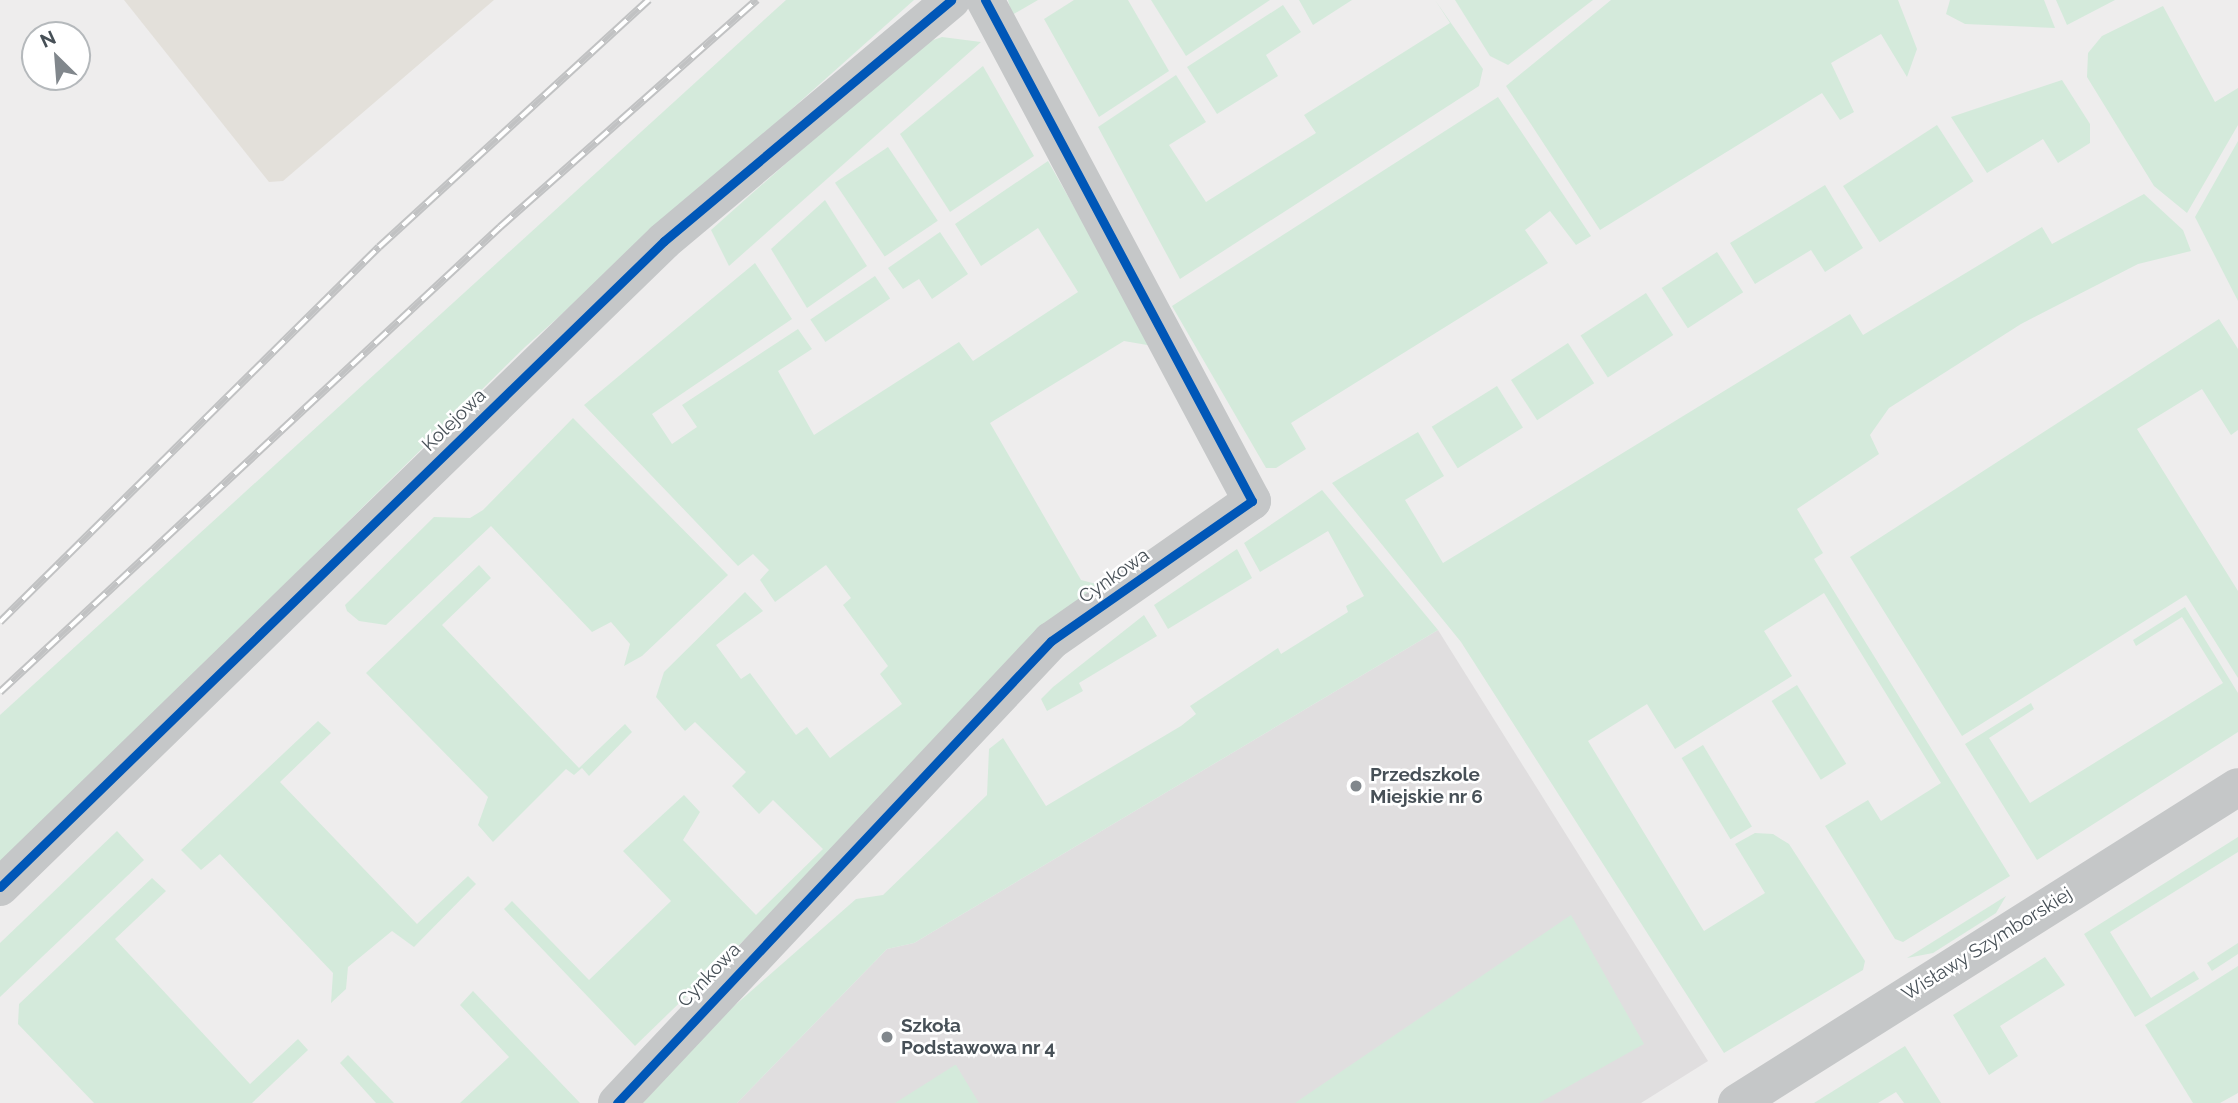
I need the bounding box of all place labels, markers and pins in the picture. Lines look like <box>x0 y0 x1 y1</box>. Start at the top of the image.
place label: Przedszkole Miejskie nr 6 <box>1370 764 1483 808</box>
marker: Przedszkole Miejskie nr 6 <box>1348 778 1364 794</box>
place label: Szkoła Podstawowa nr 4 <box>901 1015 1056 1059</box>
marker: Szkoła Podstawowa nr 4 <box>879 1029 895 1045</box>

